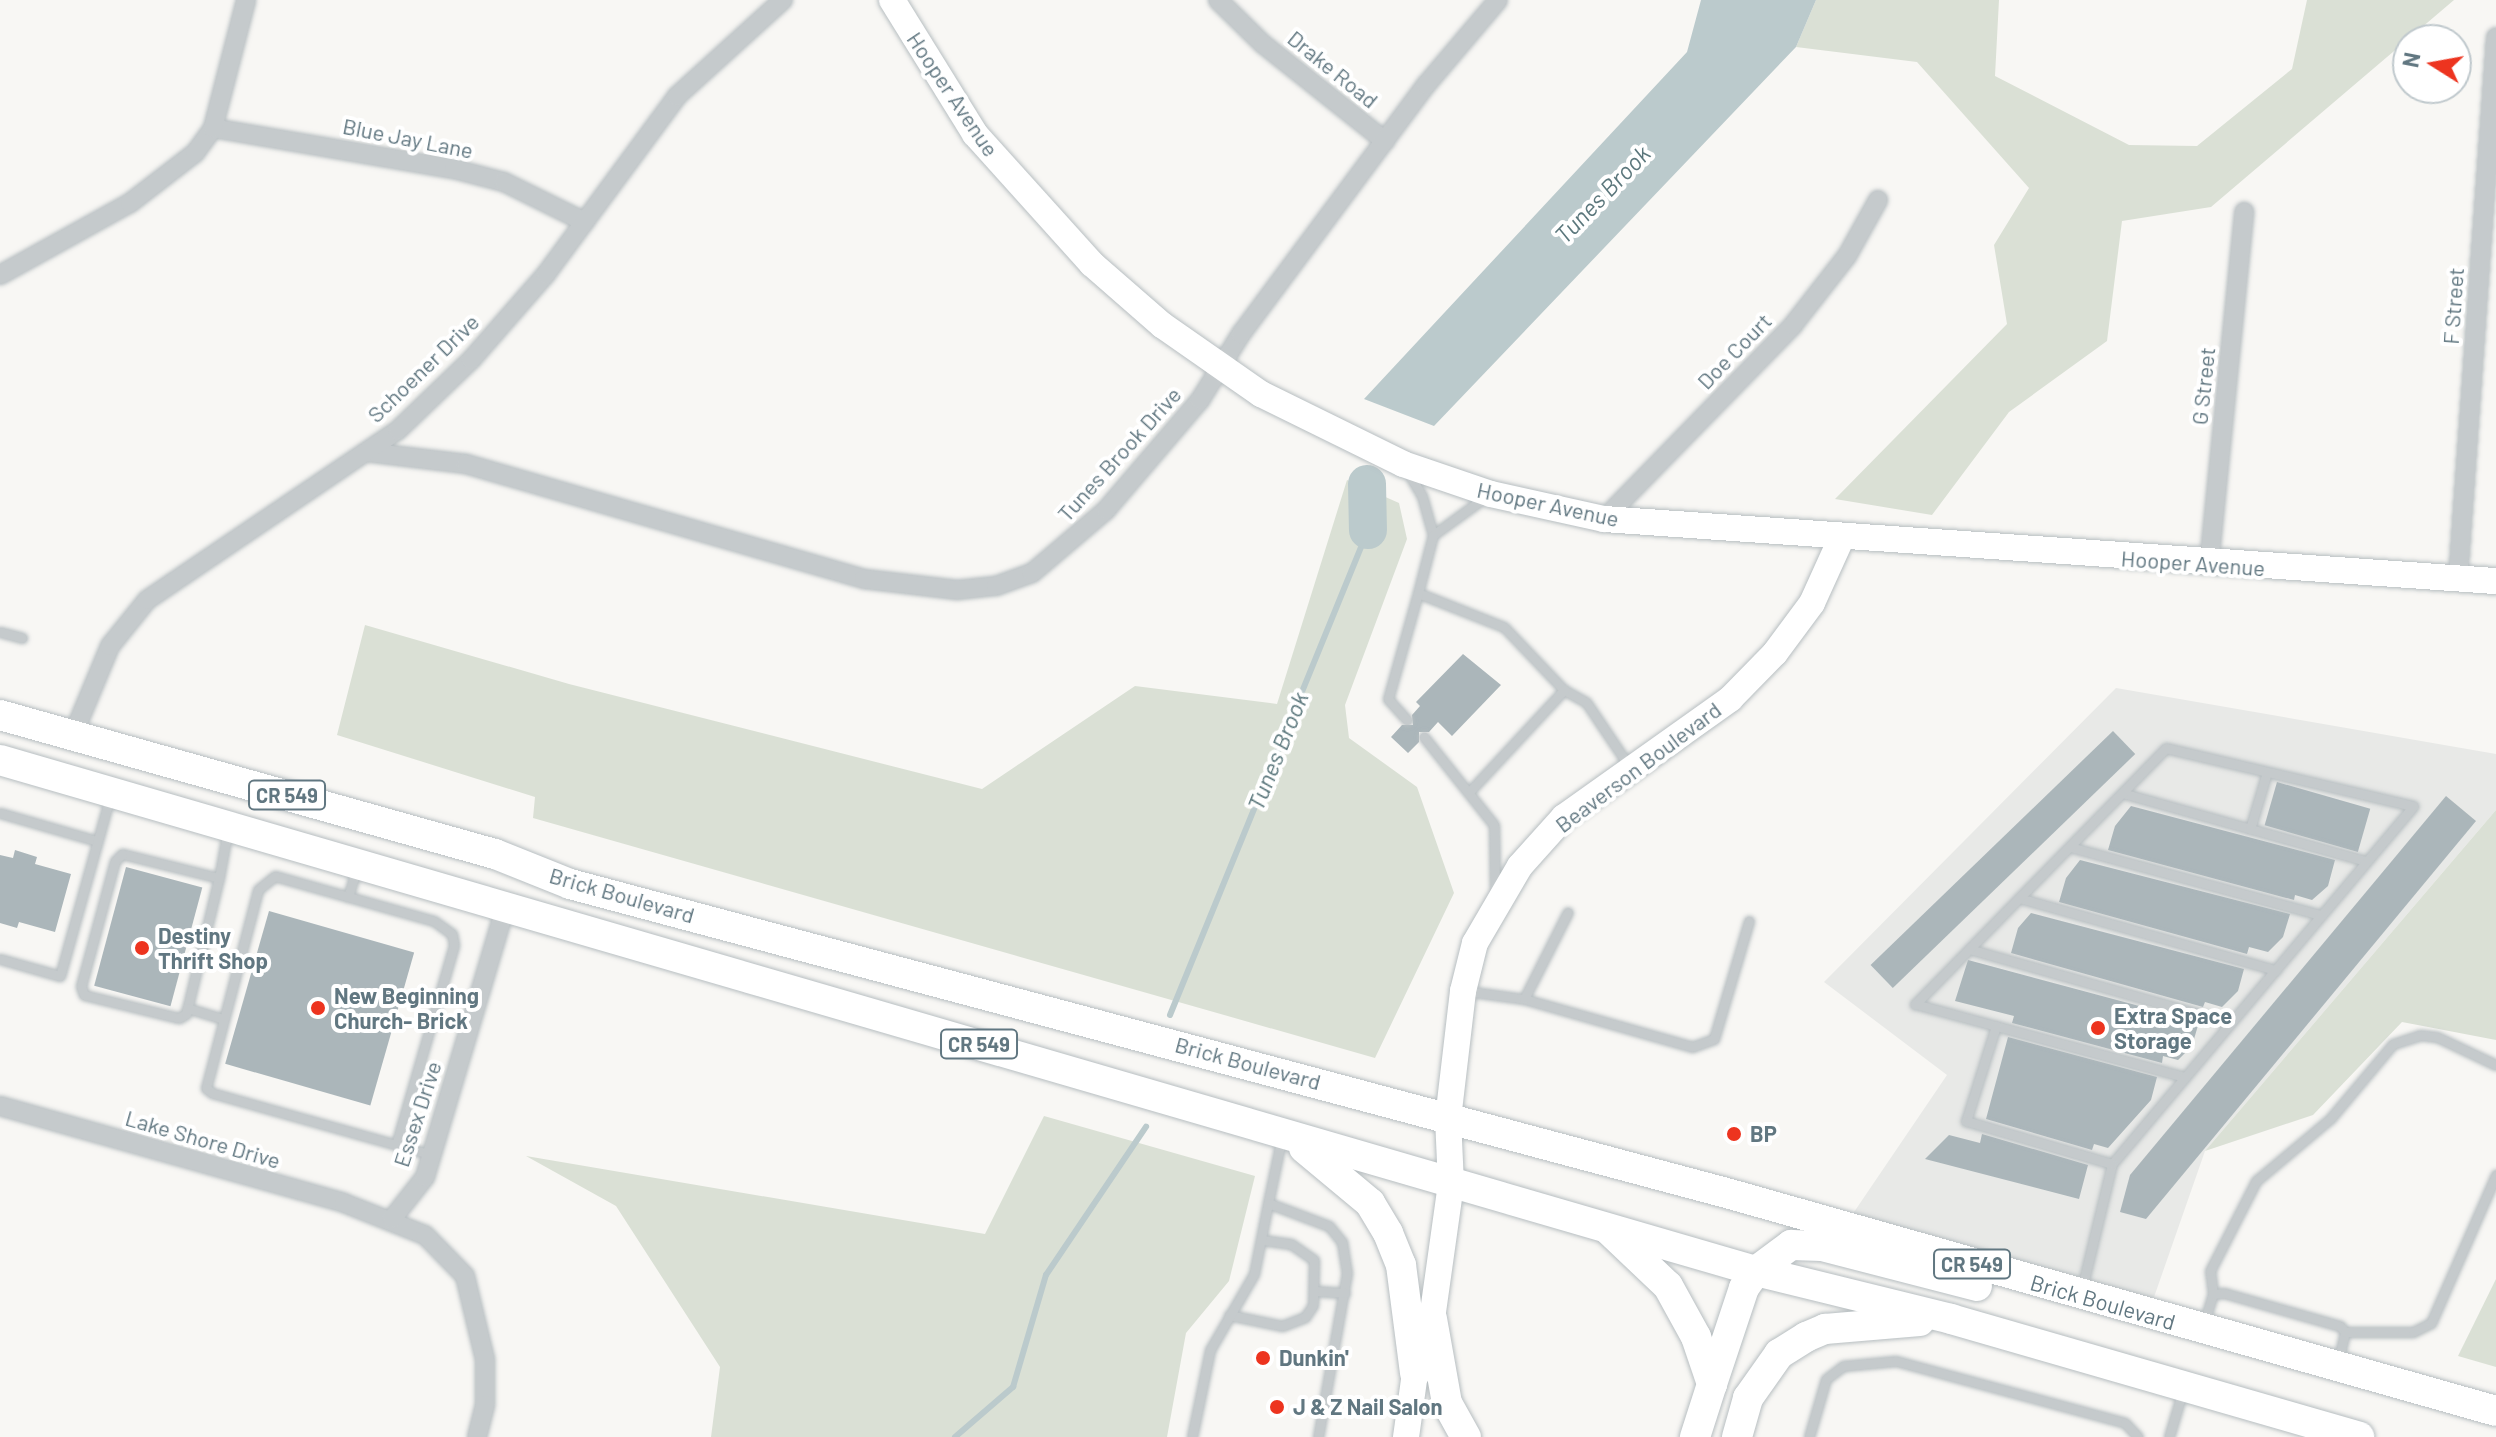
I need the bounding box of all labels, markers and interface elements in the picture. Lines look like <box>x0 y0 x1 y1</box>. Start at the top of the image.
north arrow <box>2392 24 2472 104</box>
street label: Drake Road <box>1283 25 1383 113</box>
street label: Hooper Avenue <box>902 27 1004 161</box>
text: N <box>2396 50 2425 69</box>
street label: Blue Jay Lane <box>341 112 475 164</box>
water label: Tunes Brook <box>1548 139 1656 249</box>
street label: F Street <box>2437 267 2469 345</box>
street label: Schoener Drive <box>362 308 484 428</box>
street label: Doe Court <box>1691 308 1777 394</box>
street label: G Street <box>2186 346 2220 426</box>
street label: Tunes Brook Drive <box>1052 381 1186 527</box>
street label: Hooper Avenue <box>1475 476 1621 532</box>
street label: Hooper Avenue <box>2120 545 2266 581</box>
water label: Tunes Brook <box>1240 688 1314 814</box>
street label: Beaverson Boulevard <box>1550 696 1726 838</box>
road number: CR 549 <box>247 779 327 811</box>
street label: Brick Boulevard <box>546 862 698 928</box>
place label: Destiny Thrift Shop <box>158 922 268 974</box>
marker: Destiny Thrift Shop <box>133 939 151 957</box>
place label: New Beginning Church- Brick <box>334 982 479 1034</box>
marker: New Beginning Church- Brick <box>309 999 327 1017</box>
place label: Extra Space Storage <box>2114 1002 2232 1054</box>
marker: Extra Space Storage <box>2089 1019 2107 1037</box>
road number: CR 549 <box>939 1028 1019 1060</box>
street label: Brick Boulevard <box>1172 1031 1324 1095</box>
street label: Essex Drive <box>388 1058 446 1170</box>
street label: Lake Shore Drive <box>122 1104 284 1174</box>
place label: BP <box>1750 1121 1777 1147</box>
marker: BP <box>1725 1125 1743 1143</box>
road number: CR 549 <box>1932 1248 2012 1280</box>
street label: Brick Boulevard <box>2027 1269 2179 1335</box>
place label: Dunkin' <box>1279 1345 1349 1371</box>
marker: Dunkin' <box>1254 1349 1272 1367</box>
place label: J & Z Nail Salon <box>1293 1394 1443 1420</box>
marker: J & Z Nail Salon <box>1268 1398 1286 1416</box>

